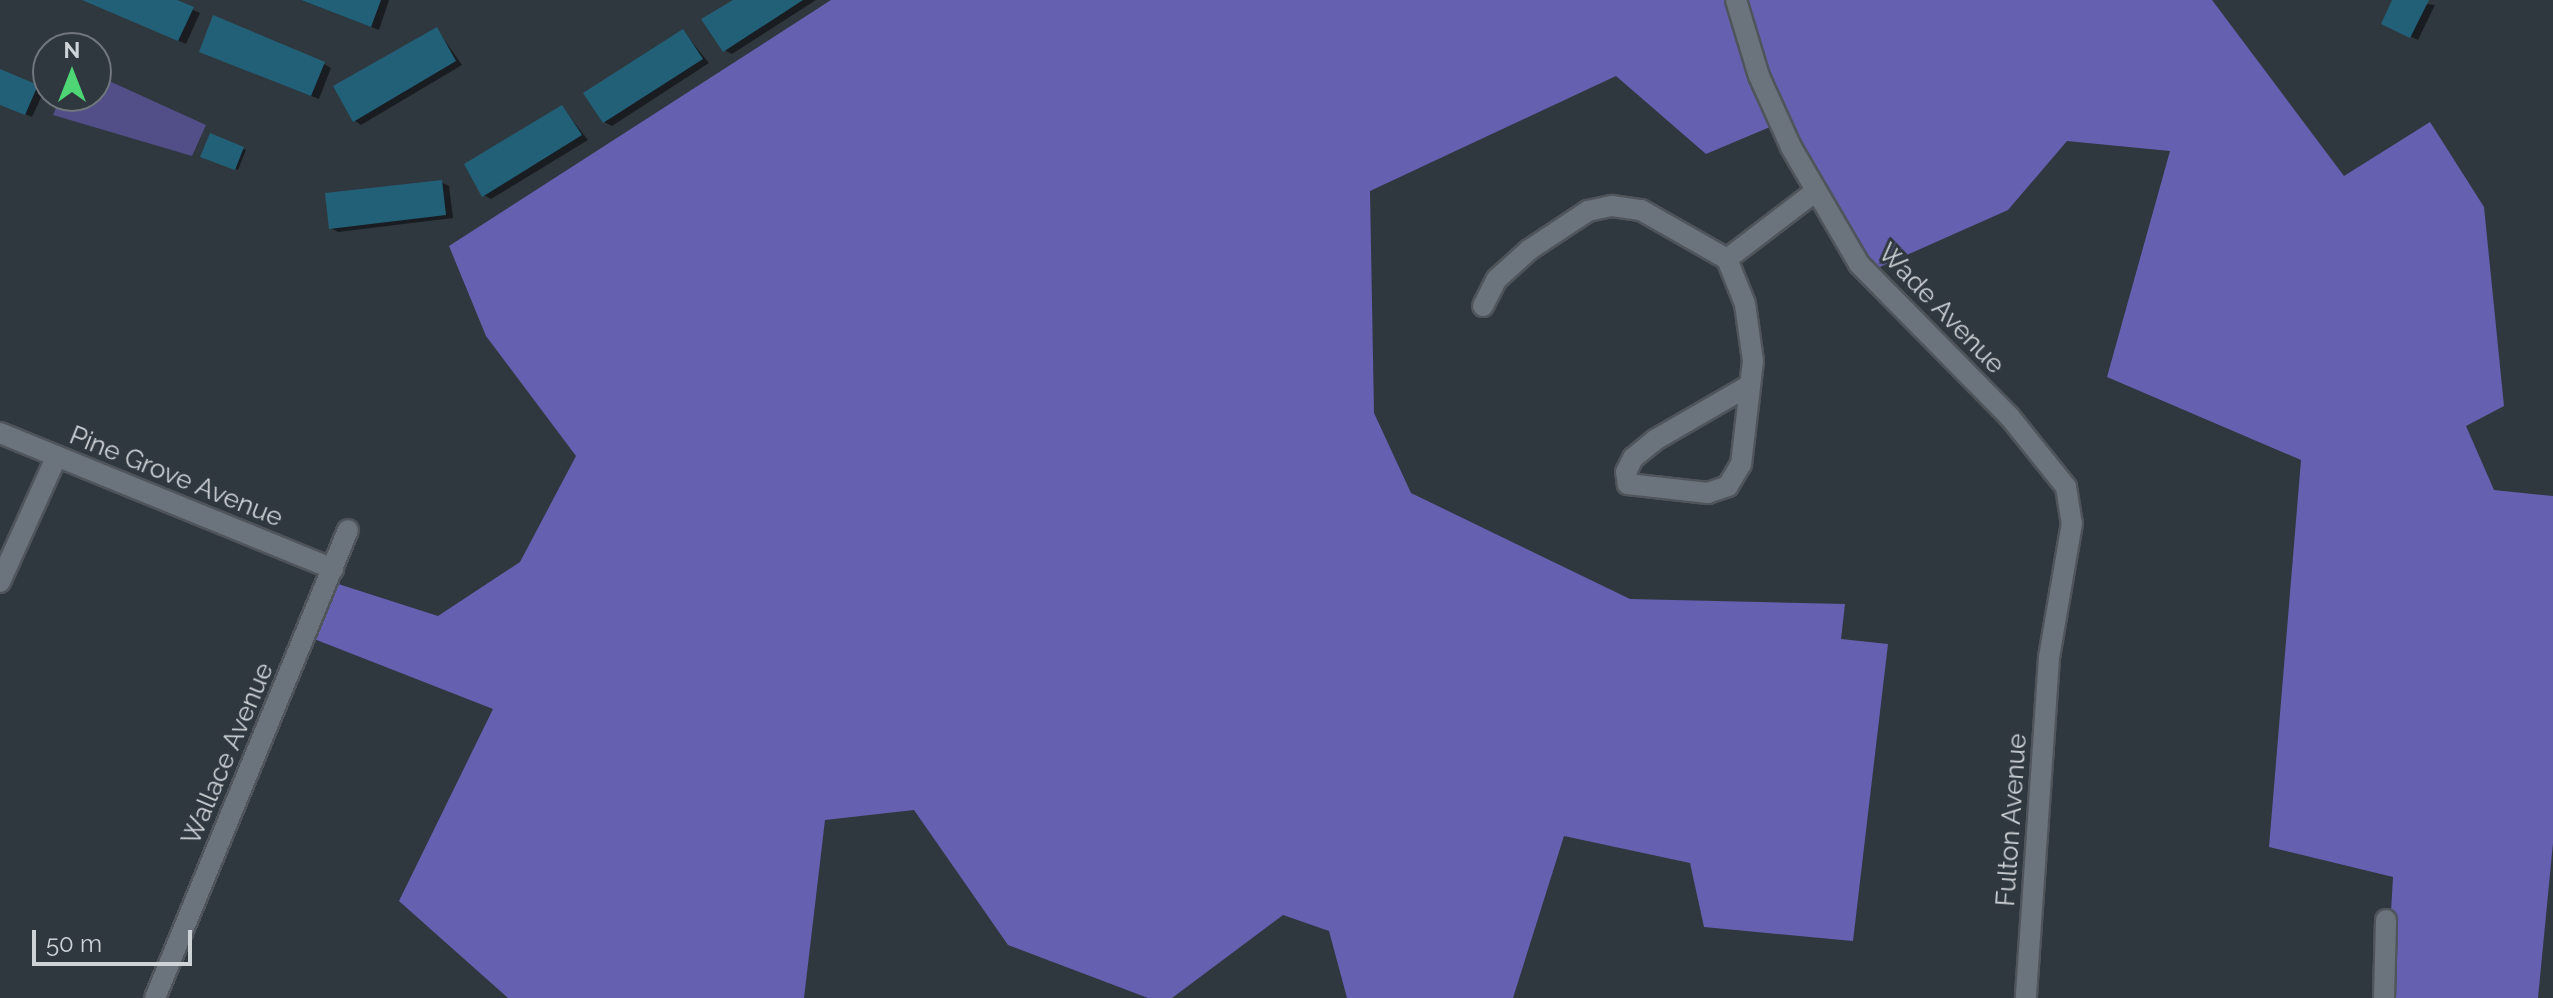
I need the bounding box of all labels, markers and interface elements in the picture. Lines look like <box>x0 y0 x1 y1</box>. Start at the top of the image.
north arrow <box>32 32 112 112</box>
text: N <box>64 37 80 63</box>
street label: Wade Avenue <box>1871 237 2011 381</box>
street label: Pine Grove Avenue <box>65 420 287 534</box>
street label: Wallace Avenue <box>175 658 281 850</box>
street label: Fulton Avenue <box>1990 732 2034 908</box>
scale bar <box>36 914 196 964</box>
text: 50 m <box>46 929 102 958</box>

